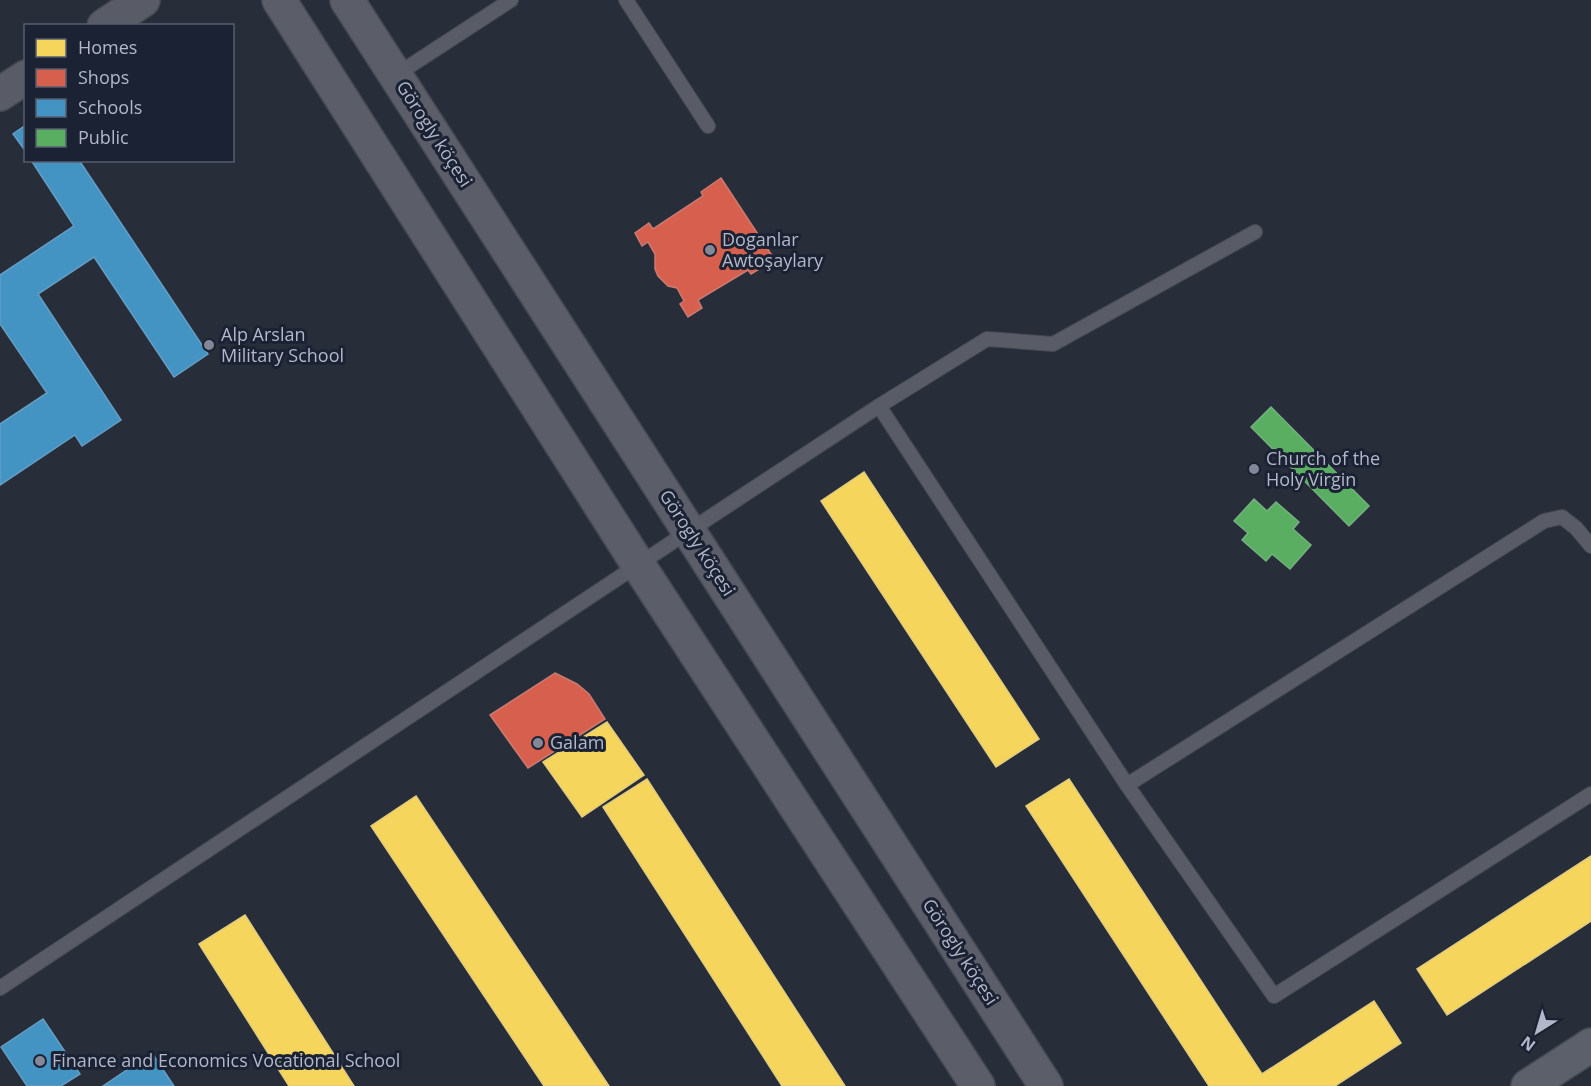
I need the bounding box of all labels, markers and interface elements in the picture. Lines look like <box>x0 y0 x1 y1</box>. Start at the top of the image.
legend <box>24 24 234 162</box>
text: Homes <box>78 35 137 59</box>
text: Shops <box>78 65 129 89</box>
street label: Görogly köçesi <box>391 76 478 191</box>
text: Schools <box>78 95 142 119</box>
text: Public <box>78 125 129 149</box>
place label: Doganlar Awtoşaylary <box>722 227 824 272</box>
marker: Doganlar Awtoşaylary <box>703 243 717 257</box>
place label: Alp Arslan Military School <box>221 322 344 367</box>
marker: Alp Arslan Military School <box>202 338 216 352</box>
place label: Church of the Holy Virgin <box>1266 446 1380 491</box>
marker: Church of the Holy Virgin <box>1247 462 1261 476</box>
street label: Görogly köçesi <box>654 485 741 600</box>
place label: Galam <box>550 730 604 754</box>
marker: Galam <box>531 736 545 750</box>
street label: Görogly köçesi <box>917 894 1004 1009</box>
north arrow <box>1507 1002 1567 1062</box>
text: N <box>1516 1031 1540 1057</box>
place label: Finance and Economics Vocational School <box>52 1048 400 1072</box>
marker: Finance and Economics Vocational School <box>33 1054 47 1068</box>

